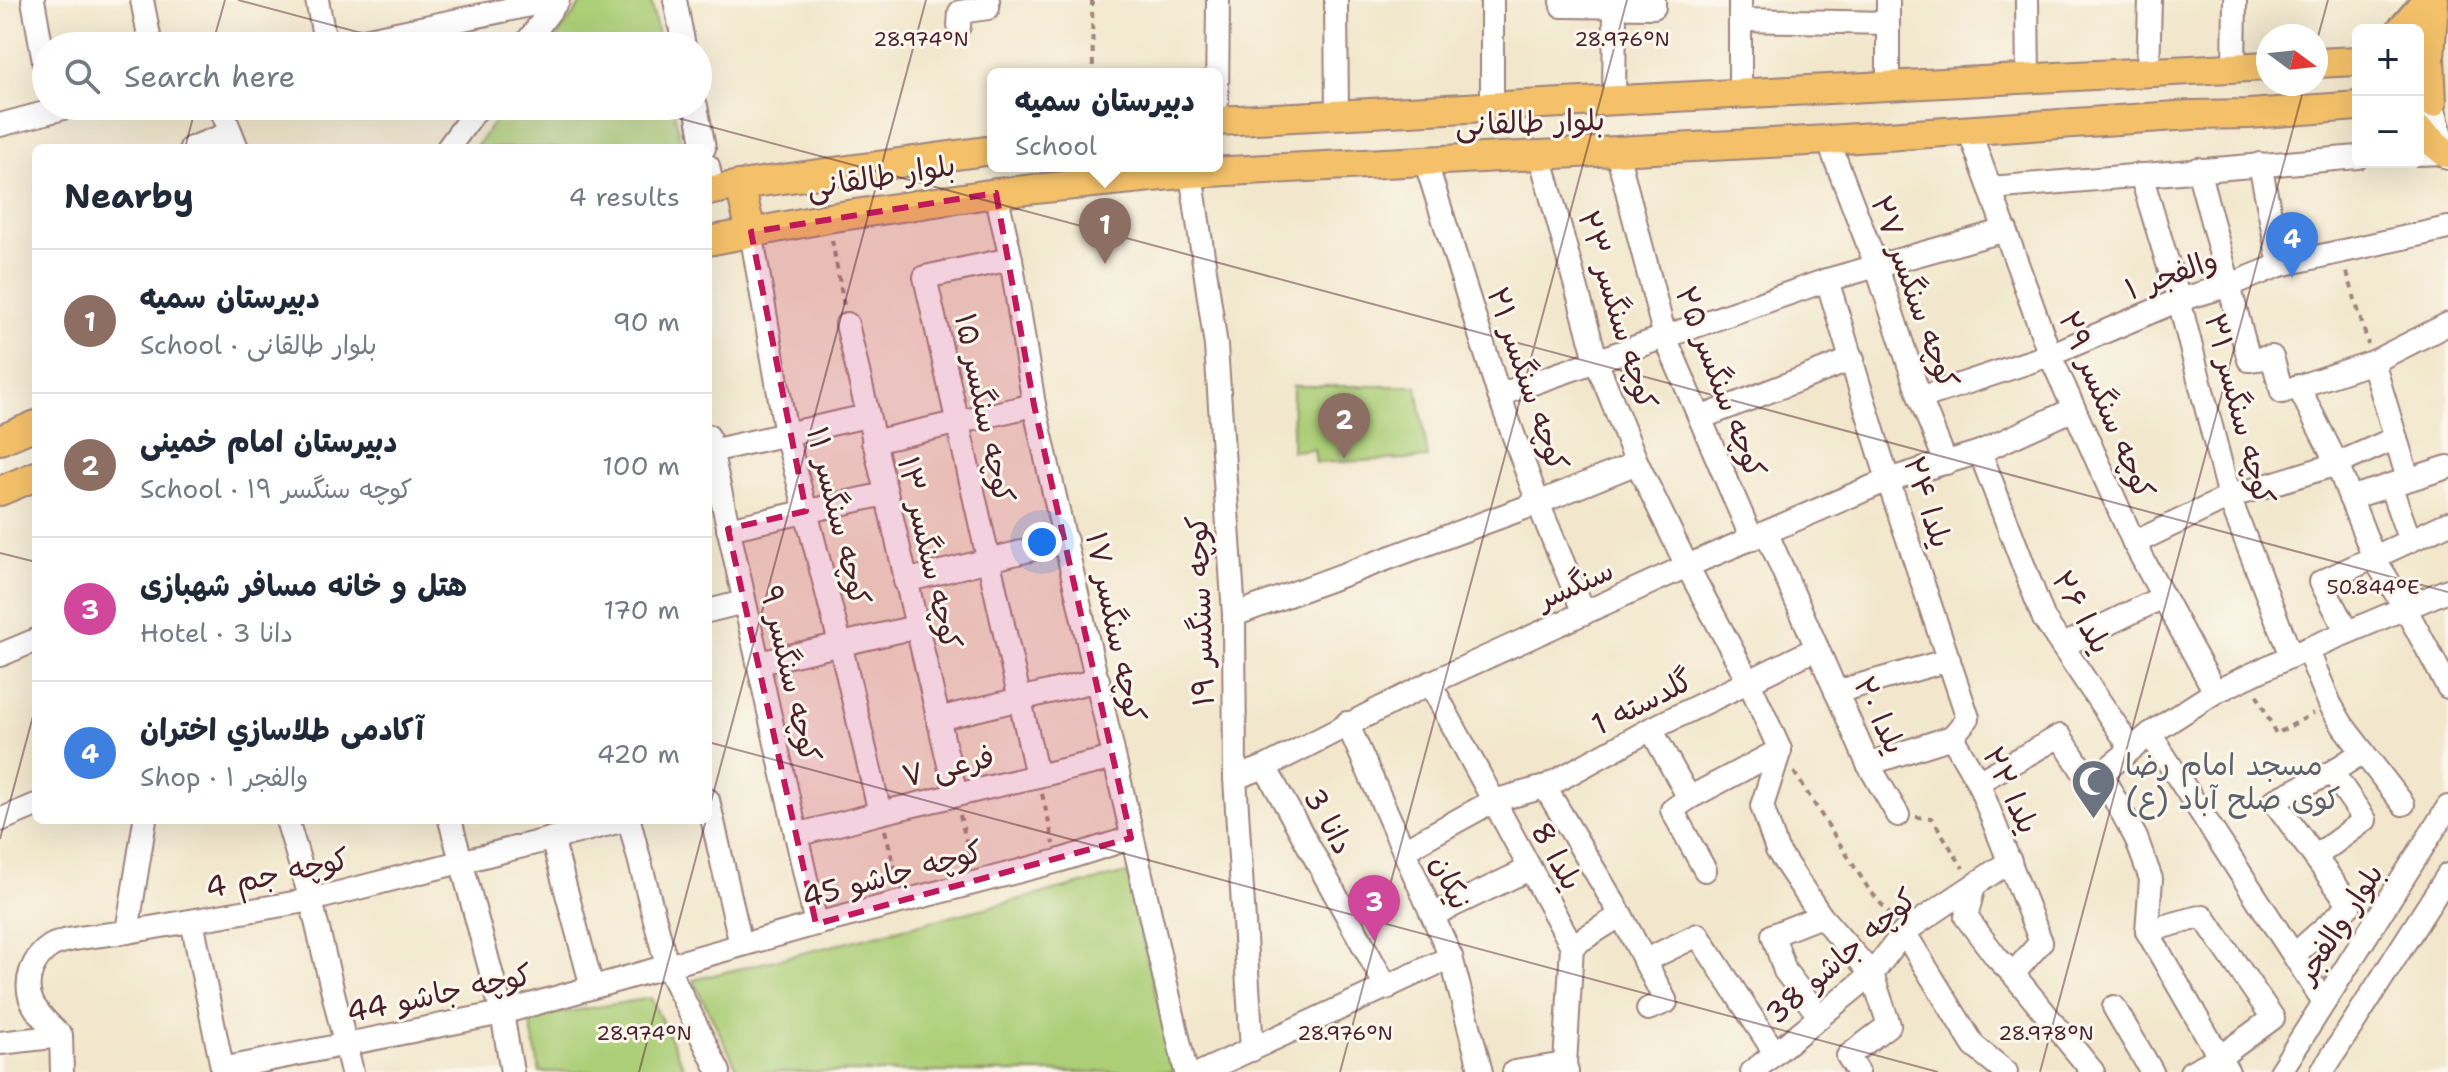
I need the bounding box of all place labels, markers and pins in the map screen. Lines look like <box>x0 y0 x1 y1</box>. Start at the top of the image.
pin: 1 <box>1079 198 1131 264</box>
pin: 4 <box>2266 212 2318 278</box>
pin: 2 <box>1318 393 1370 459</box>
place label: مسجد امام رضا (ع) کوی صلح آباد <box>2125 744 2341 820</box>
mosque icon: مسجد امام رضا (ع) کوی صلح آباد <box>2070 757 2118 820</box>
pin: 3 <box>1348 875 1400 941</box>

